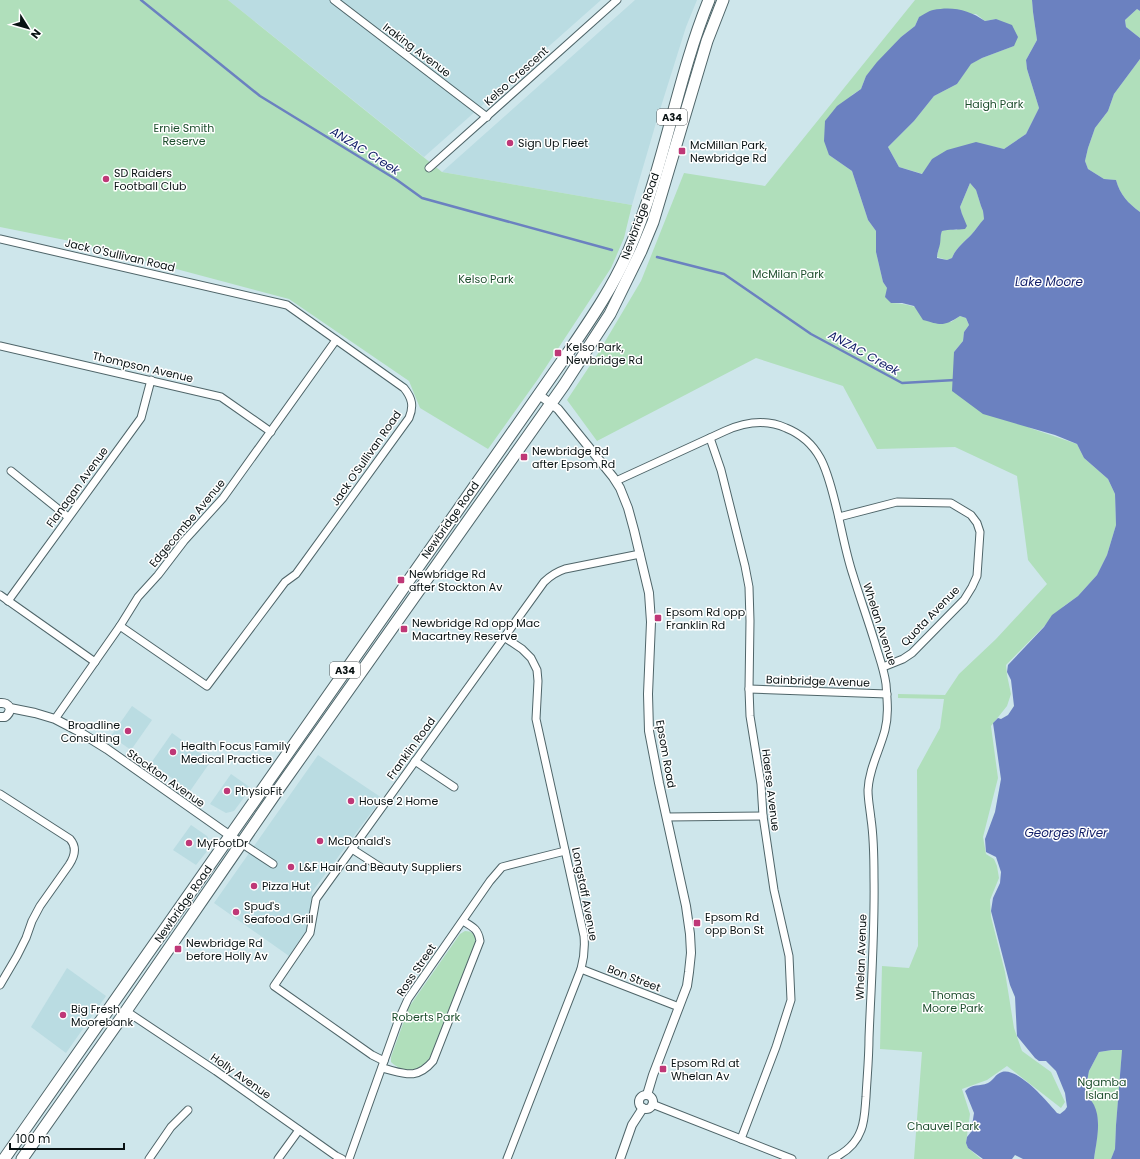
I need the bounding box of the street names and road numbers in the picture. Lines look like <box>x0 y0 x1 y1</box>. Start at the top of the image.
street label: Iraking Avenue <box>380 19 454 81</box>
street label: Kelso Crescent <box>480 43 552 109</box>
road number: A34 <box>657 109 687 125</box>
street label: Newbridge Road <box>617 170 663 262</box>
street label: Jack O'Sullivan Road <box>63 235 177 275</box>
street label: Thompson Avenue <box>91 348 195 386</box>
street label: Jack O'Sullivan Road <box>327 407 405 509</box>
street label: Flanagan Avenue <box>42 443 112 531</box>
street label: Edgecombe Avenue <box>145 475 229 571</box>
street label: Newbridge Road <box>417 478 483 562</box>
street label: Whelan Avenue <box>859 581 901 668</box>
street label: Quota Avenue <box>897 582 963 650</box>
road number: A34 <box>330 662 360 678</box>
street label: Bainbridge Avenue <box>766 671 870 691</box>
street label: Franklin Road <box>383 713 439 783</box>
street label: Epsom Road <box>652 719 680 789</box>
street label: Stockton Avenue <box>124 745 208 811</box>
street label: Haerse Avenue <box>758 748 784 832</box>
street label: Longstaff Avenue <box>568 846 602 942</box>
street label: Newbridge Road <box>150 862 216 946</box>
street label: Whelan Avenue <box>852 914 871 1000</box>
street label: Ross Street <box>392 941 440 999</box>
street label: Bon Street <box>605 961 663 995</box>
street label: Holly Avenue <box>208 1049 275 1103</box>

